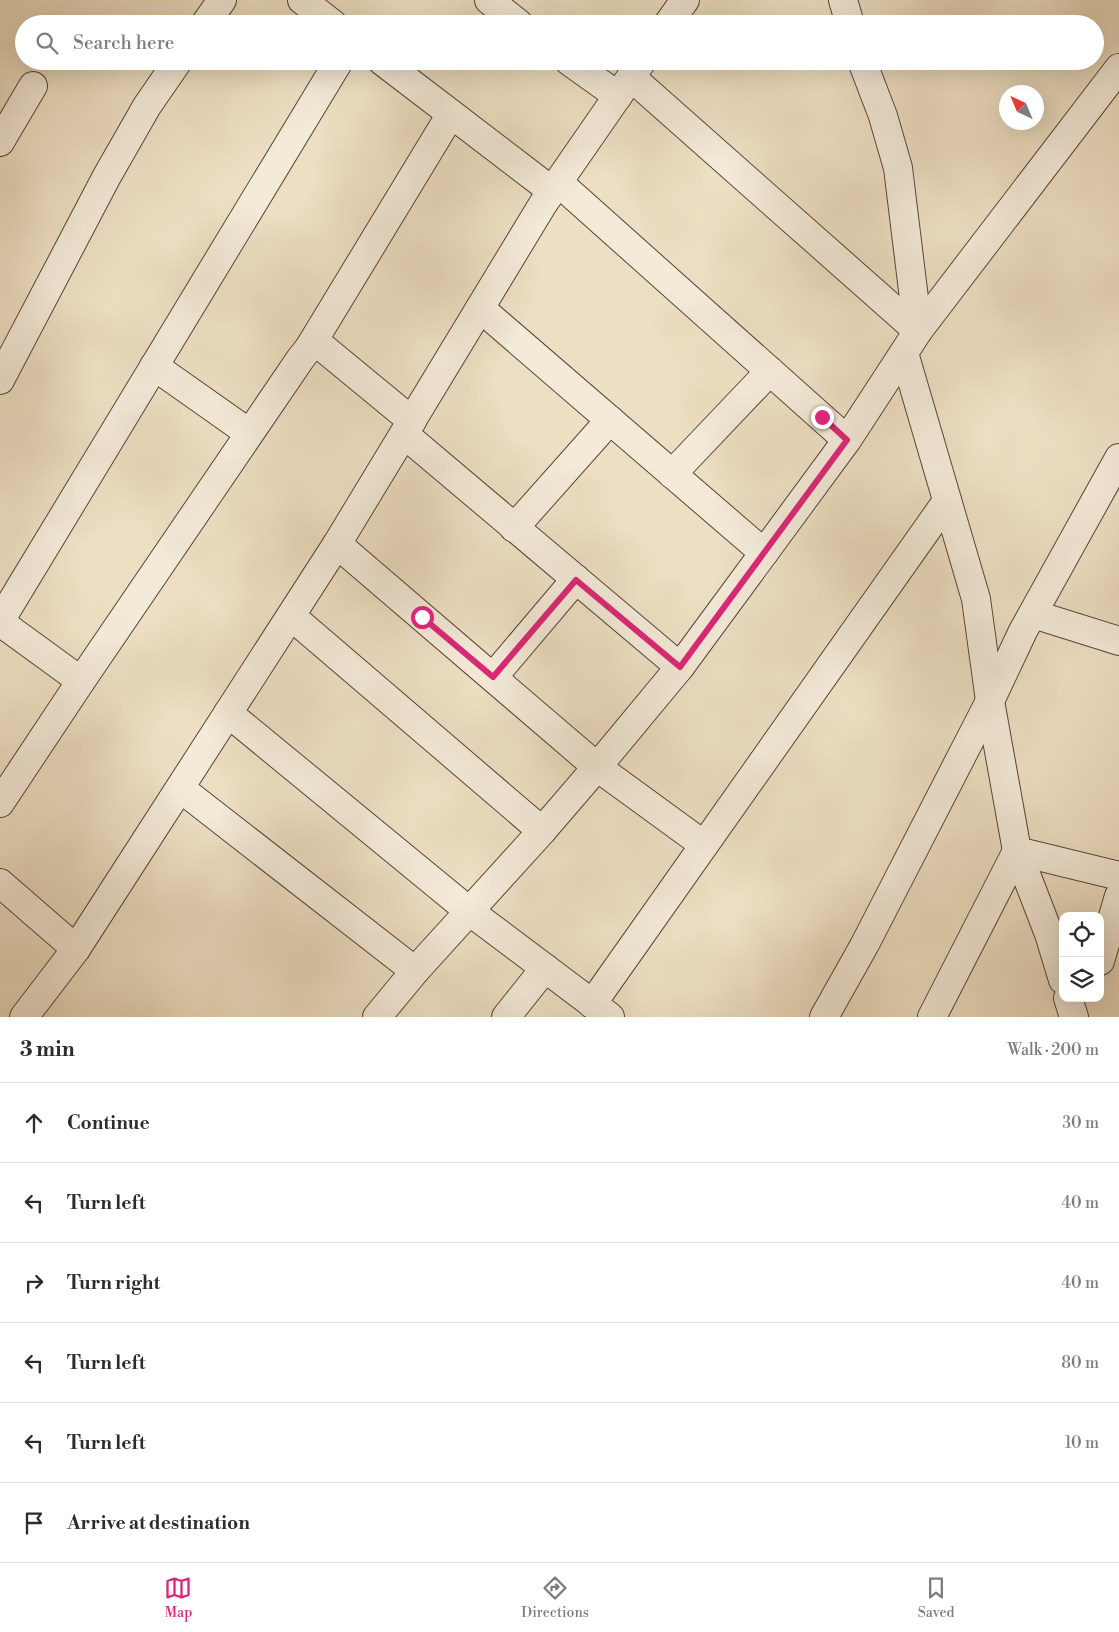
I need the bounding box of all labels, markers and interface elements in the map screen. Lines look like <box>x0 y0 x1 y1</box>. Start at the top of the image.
search box <box>15 15 1104 70</box>
icon: search <box>33 29 61 57</box>
text: Search here <box>73 31 174 55</box>
north arrow <box>999 85 1044 130</box>
route end <box>811 406 834 429</box>
route start <box>411 606 434 629</box>
map controls <box>1059 912 1104 1002</box>
button: locate <box>1059 912 1104 957</box>
button: layers <box>1059 957 1104 1002</box>
text: 3 min <box>20 1037 75 1063</box>
text: Walk · 200 m <box>1007 1040 1099 1060</box>
icon: ahead <box>20 1109 48 1137</box>
text: Continue <box>67 1111 150 1135</box>
text: 30 m <box>1062 1113 1099 1133</box>
icon: left <box>20 1189 48 1217</box>
text: Turn left <box>67 1191 146 1215</box>
text: 40 m <box>1062 1193 1099 1213</box>
icon: right <box>20 1269 48 1297</box>
text: Turn right <box>67 1271 160 1295</box>
text: 40 m <box>1062 1273 1099 1293</box>
icon: left <box>20 1349 48 1377</box>
text: Turn left <box>67 1351 146 1375</box>
text: 80 m <box>1061 1353 1099 1373</box>
icon: left <box>20 1429 48 1457</box>
text: Turn left <box>67 1431 146 1455</box>
text: 10 m <box>1065 1433 1099 1453</box>
icon: arrive <box>20 1509 48 1537</box>
text: Arrive at destination <box>67 1511 250 1535</box>
tab: Map <box>164 1574 192 1622</box>
tab: Directions <box>521 1574 589 1622</box>
tab: Saved <box>918 1574 955 1622</box>

